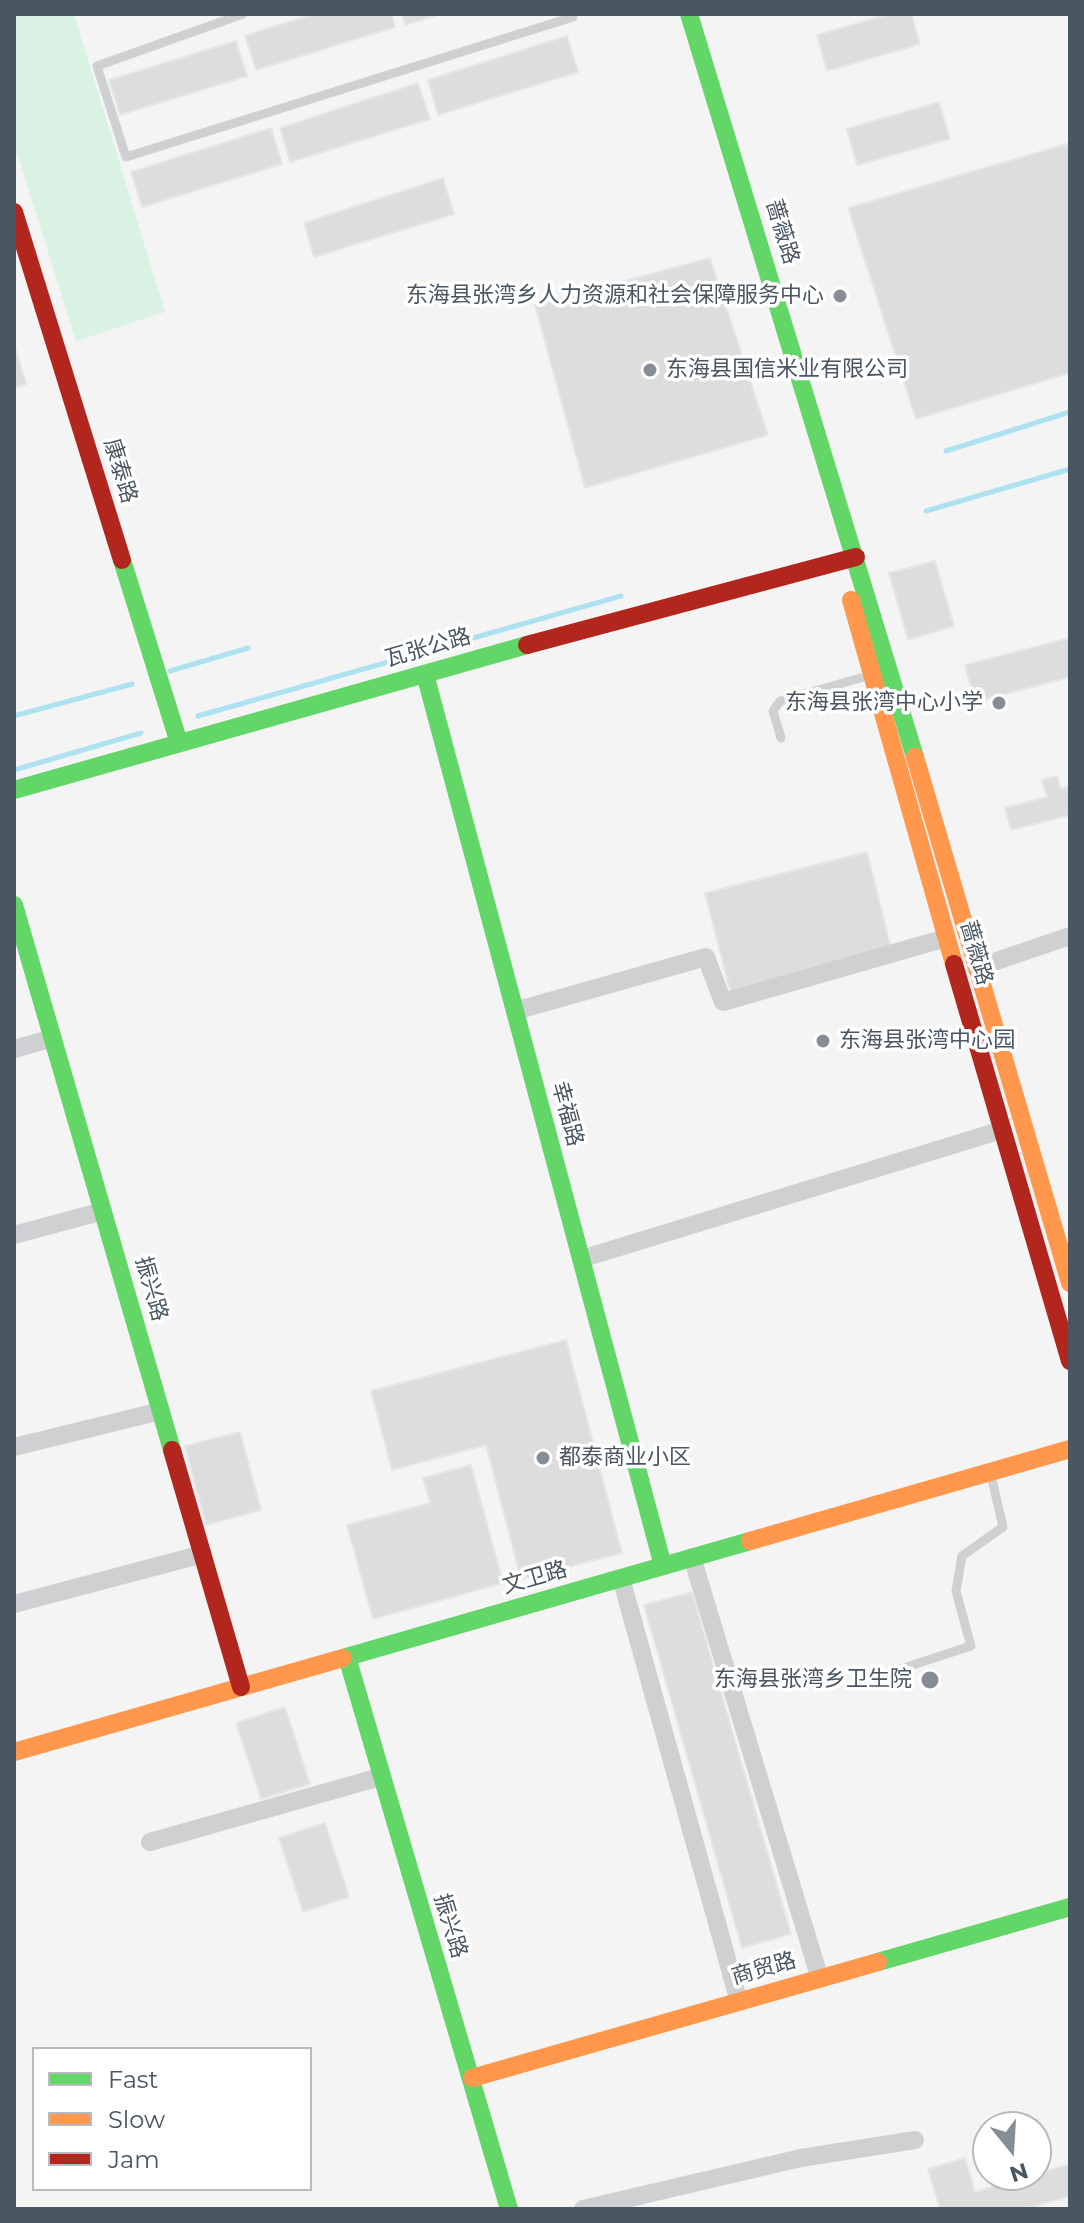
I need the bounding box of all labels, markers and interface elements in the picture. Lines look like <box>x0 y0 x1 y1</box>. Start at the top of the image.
street label: 蔷薇路 <box>760 197 804 267</box>
place label: 东海县张湾乡人力资源和社会保障服务中心 <box>406 283 824 309</box>
marker: 东海县张湾乡人力资源和社会保障服务中心 <box>831 287 849 305</box>
place label: 东海县国信米业有限公司 <box>666 357 908 383</box>
marker: 东海县国信米业有限公司 <box>641 361 659 379</box>
street label: 康泰路 <box>98 436 142 506</box>
street label: 瓦张公路 <box>382 623 474 673</box>
place label: 东海县张湾中心小学 <box>785 690 983 716</box>
marker: 东海县张湾中心小学 <box>990 694 1008 712</box>
street label: 蔷薇路 <box>954 918 998 988</box>
place label: 东海县张湾中心园 <box>839 1028 1015 1054</box>
marker: 东海县张湾中心园 <box>814 1032 832 1050</box>
street label: 幸福路 <box>546 1079 588 1149</box>
street label: 振兴路 <box>129 1254 173 1324</box>
place label: 都泰商业小区 <box>559 1445 691 1471</box>
marker: 都泰商业小区 <box>534 1449 552 1467</box>
street label: 文卫路 <box>500 1556 570 1600</box>
place label: 东海县张湾乡卫生院 <box>714 1667 912 1693</box>
marker: 东海县张湾乡卫生院 <box>919 1669 941 1691</box>
street label: 振兴路 <box>428 1891 472 1961</box>
street label: 商贸路 <box>729 1947 799 1991</box>
legend <box>32 2047 312 2191</box>
text: Fast <box>108 2065 158 2094</box>
text: Slow <box>108 2105 165 2134</box>
north arrow <box>972 2111 1052 2191</box>
text: Jam <box>108 2145 160 2174</box>
text: N <box>1006 2157 1032 2188</box>

